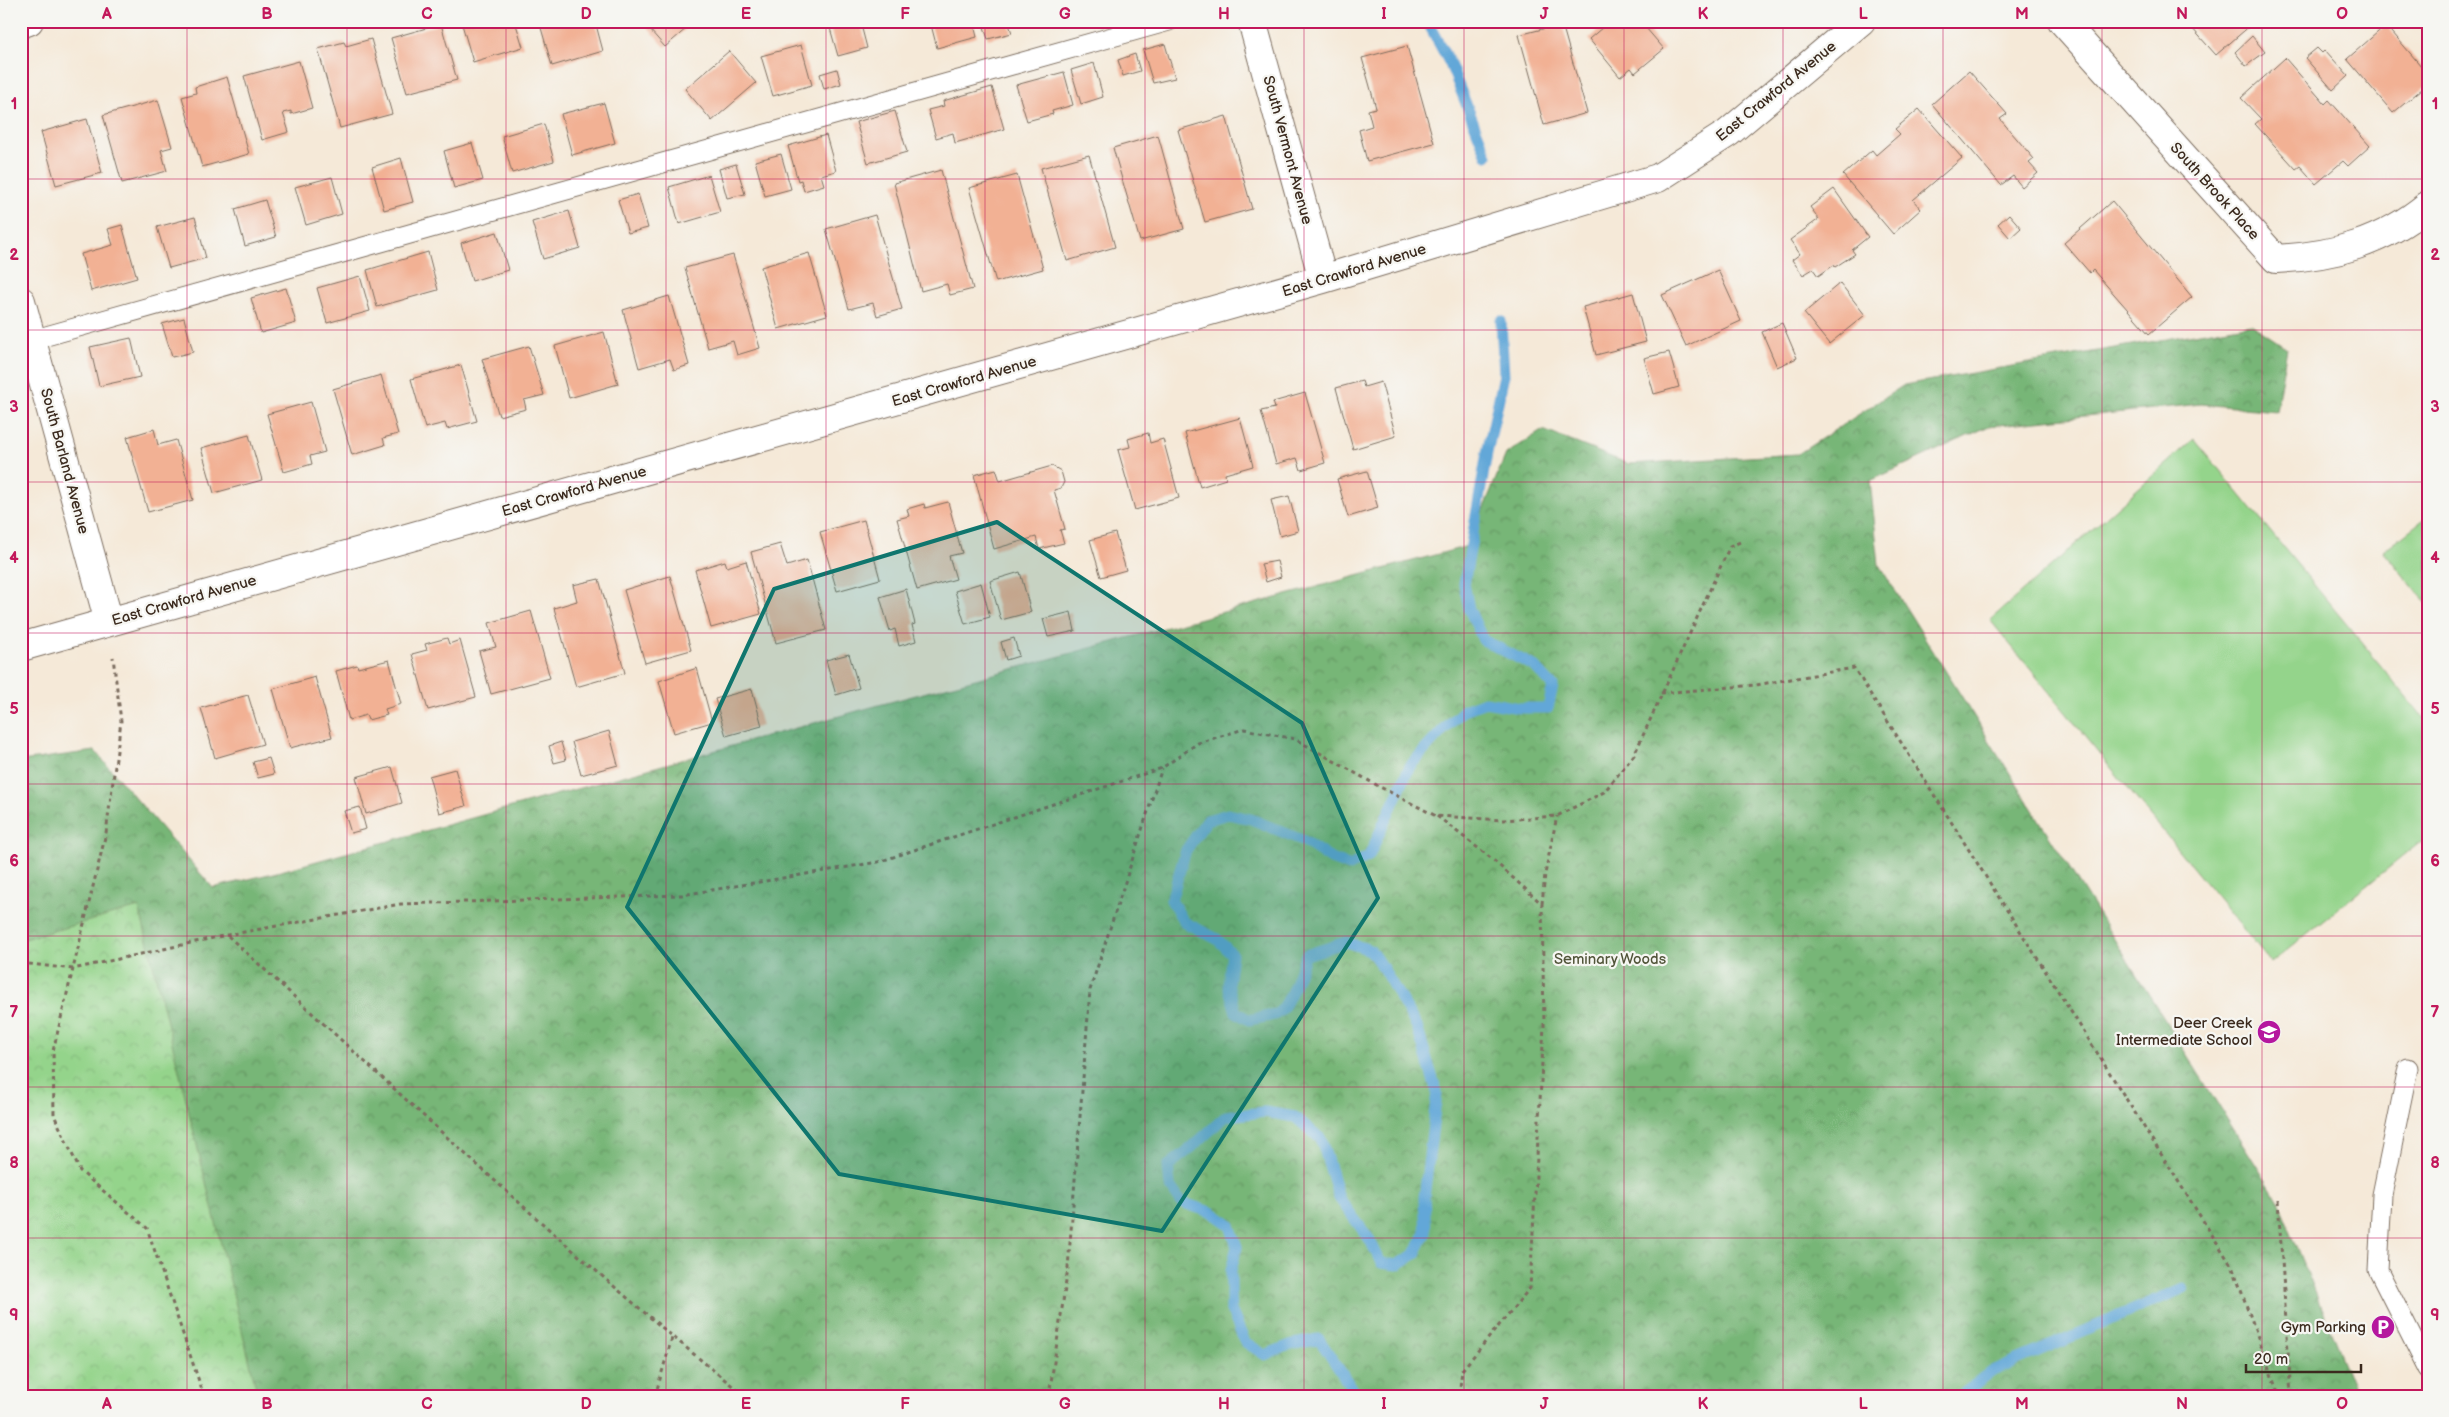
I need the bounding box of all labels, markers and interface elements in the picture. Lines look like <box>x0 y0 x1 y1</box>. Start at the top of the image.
text: A <box>101 5 112 24</box>
text: B <box>261 5 273 24</box>
text: C <box>421 5 433 24</box>
text: D <box>580 5 592 24</box>
text: E <box>741 5 751 24</box>
text: F <box>900 5 910 24</box>
text: G <box>1059 5 1071 24</box>
text: H <box>1218 5 1230 24</box>
text: I <box>1381 5 1387 24</box>
text: J <box>1540 5 1549 24</box>
text: K <box>1698 5 1709 24</box>
text: L <box>1858 5 1868 24</box>
text: M <box>2015 5 2029 24</box>
text: N <box>2176 5 2188 24</box>
text: O <box>2336 5 2348 24</box>
street label: East Crawford Avenue <box>1712 37 1840 146</box>
street label: South Vermont Avenue <box>1259 74 1317 227</box>
text: 1 <box>11 95 17 114</box>
text: 1 <box>2432 95 2438 114</box>
street label: South Brook Place <box>2166 139 2263 244</box>
street label: East Crawford Avenue <box>1280 240 1428 301</box>
text: 2 <box>9 246 19 265</box>
text: 2 <box>2430 246 2440 265</box>
street label: East Crawford Avenue <box>890 352 1039 411</box>
street label: South Barland Avenue <box>36 386 93 536</box>
text: 3 <box>9 398 19 417</box>
text: 3 <box>2430 398 2440 417</box>
street label: East Crawford Avenue <box>500 462 649 521</box>
text: 4 <box>9 549 19 568</box>
text: 4 <box>2430 549 2440 568</box>
street label: East Crawford Avenue <box>110 571 259 630</box>
text: 5 <box>9 700 19 719</box>
text: 5 <box>2430 700 2440 719</box>
text: 6 <box>9 852 19 871</box>
text: 6 <box>2430 852 2440 871</box>
park label: Seminary Woods <box>1554 950 1667 969</box>
text: 7 <box>10 1003 19 1022</box>
text: 7 <box>2431 1003 2440 1022</box>
place label: Deer Creek Intermediate School <box>2116 1014 2253 1050</box>
school or university icon: Deer Creek Intermediate School <box>2256 1019 2282 1045</box>
text: 8 <box>9 1154 19 1173</box>
text: 8 <box>2430 1154 2440 1173</box>
text: 9 <box>9 1306 19 1325</box>
text: 9 <box>2430 1306 2440 1325</box>
parking icon: Gym Parking <box>2370 1314 2396 1340</box>
place label: Gym Parking <box>2281 1318 2366 1337</box>
scale bar <box>2246 1342 2362 1374</box>
text: 20 m <box>2254 1350 2288 1369</box>
text: A <box>101 1395 112 1414</box>
text: B <box>261 1395 273 1414</box>
text: C <box>421 1395 433 1414</box>
text: D <box>580 1395 592 1414</box>
text: E <box>741 1395 751 1414</box>
text: F <box>900 1395 910 1414</box>
text: G <box>1059 1395 1071 1414</box>
text: H <box>1218 1395 1230 1414</box>
text: I <box>1381 1395 1387 1414</box>
text: J <box>1540 1395 1549 1414</box>
text: K <box>1698 1395 1709 1414</box>
text: L <box>1858 1395 1868 1414</box>
text: M <box>2015 1395 2029 1414</box>
text: N <box>2176 1395 2188 1414</box>
text: O <box>2336 1395 2348 1414</box>

